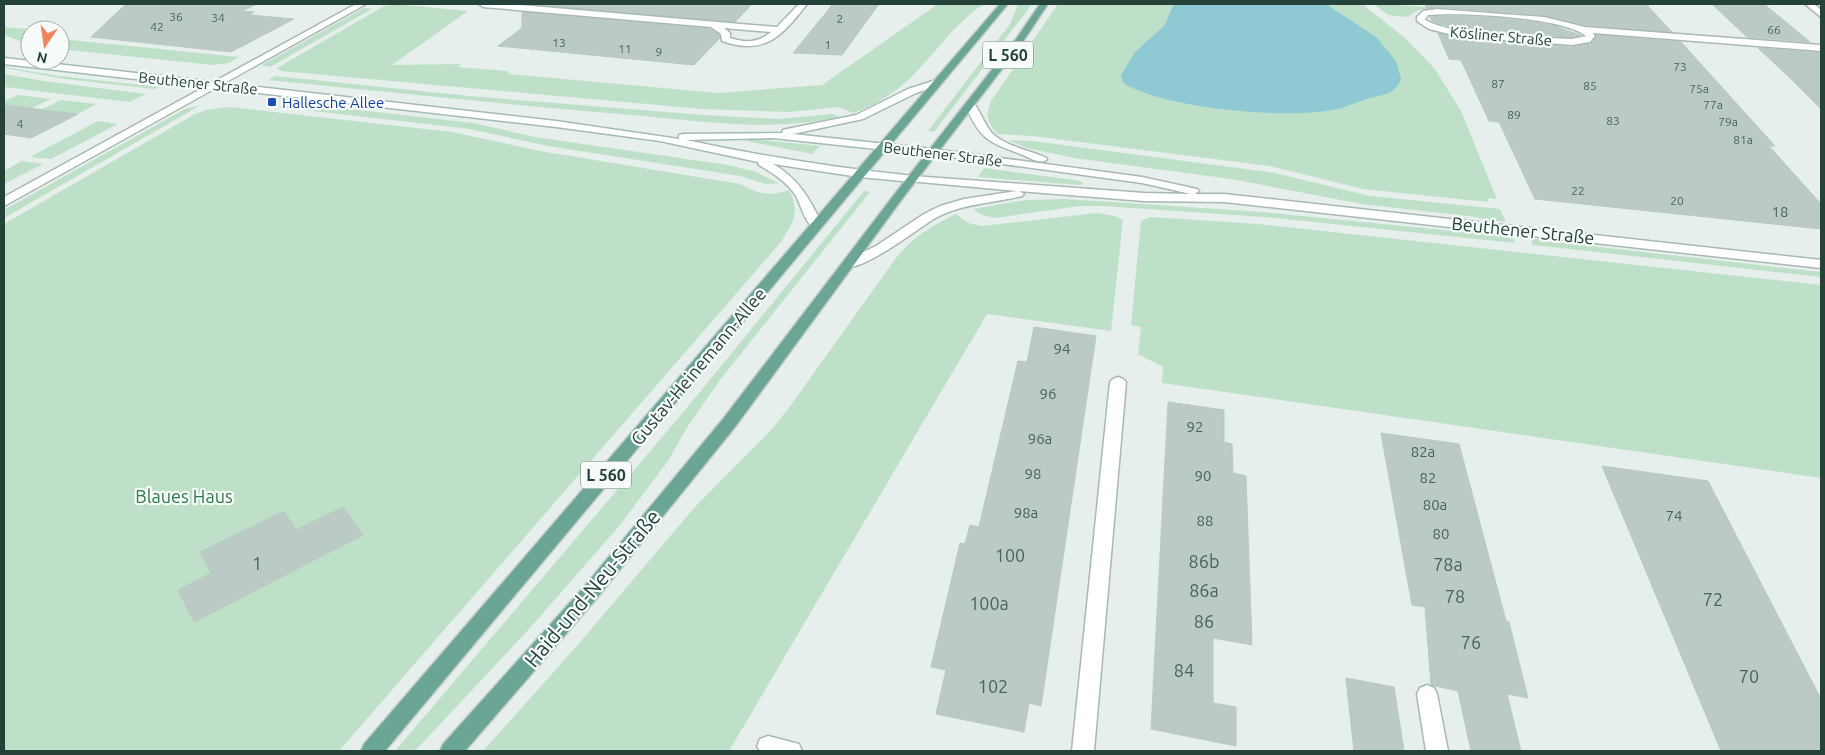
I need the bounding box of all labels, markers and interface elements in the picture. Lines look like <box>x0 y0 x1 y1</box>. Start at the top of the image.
house number: 36 <box>169 10 183 23</box>
house number: 34 <box>211 11 225 24</box>
house number: 2 <box>837 12 843 25</box>
north arrow <box>20 20 70 70</box>
house number: 42 <box>150 20 164 33</box>
street label: Kösliner Straße <box>1449 23 1553 49</box>
house number: 66 <box>1767 23 1781 36</box>
house number: 13 <box>552 36 566 49</box>
house number: 1 <box>825 38 831 51</box>
house number: 11 <box>618 42 632 55</box>
road number: L 560 <box>983 42 1033 68</box>
house number: 9 <box>656 45 662 58</box>
text: N <box>35 49 49 67</box>
house number: 73 <box>1673 60 1687 73</box>
street label: Beuthener Straße <box>138 68 258 98</box>
house number: 87 <box>1491 77 1505 90</box>
house number: 85 <box>1583 79 1597 92</box>
house number: 75a <box>1689 82 1709 95</box>
place label: Hallesche Allee <box>282 94 384 111</box>
marker: Hallesche Allee <box>266 96 278 108</box>
house number: 77a <box>1703 98 1723 111</box>
house number: 89 <box>1507 108 1521 121</box>
house number: 83 <box>1606 114 1620 127</box>
house number: 79a <box>1718 115 1738 128</box>
house number: 4 <box>17 117 24 130</box>
house number: 81a <box>1733 133 1753 146</box>
street label: Beuthener Straße <box>883 138 1003 170</box>
house number: 22 <box>1571 184 1585 197</box>
house number: 20 <box>1670 194 1684 207</box>
house number: 18 <box>1772 203 1788 220</box>
street label: Beuthener Straße <box>1451 213 1595 247</box>
street label: Gustav-Heinemann-Allee <box>626 283 770 449</box>
house number: 94 <box>1054 340 1070 357</box>
house number: 96 <box>1040 385 1056 402</box>
house number: 92 <box>1187 418 1203 435</box>
house number: 96a <box>1028 430 1052 447</box>
house number: 82a <box>1411 443 1435 460</box>
road number: L 560 <box>581 462 631 488</box>
house number: 98 <box>1025 465 1041 482</box>
house number: 90 <box>1195 467 1211 484</box>
house number: 82 <box>1420 469 1436 486</box>
park label: Blaues Haus <box>135 486 233 506</box>
house number: 80a <box>1423 496 1447 513</box>
street label: Haid-und-Neu-Straße <box>519 504 665 672</box>
house number: 98a <box>1014 504 1038 521</box>
house number: 74 <box>1666 507 1682 524</box>
house number: 88 <box>1197 512 1213 529</box>
house number: 80 <box>1433 525 1449 542</box>
house number: 100 <box>995 545 1025 565</box>
house number: 86b <box>1189 551 1219 571</box>
house number: 1 <box>252 553 262 573</box>
house number: 78a <box>1433 554 1463 574</box>
house number: 86a <box>1189 580 1219 600</box>
house number: 78 <box>1445 586 1465 606</box>
house number: 72 <box>1703 589 1723 609</box>
house number: 100a <box>969 593 1009 613</box>
house number: 86 <box>1194 611 1214 631</box>
house number: 76 <box>1461 632 1481 652</box>
house number: 84 <box>1174 660 1194 680</box>
house number: 70 <box>1739 666 1759 686</box>
house number: 102 <box>978 676 1008 696</box>

